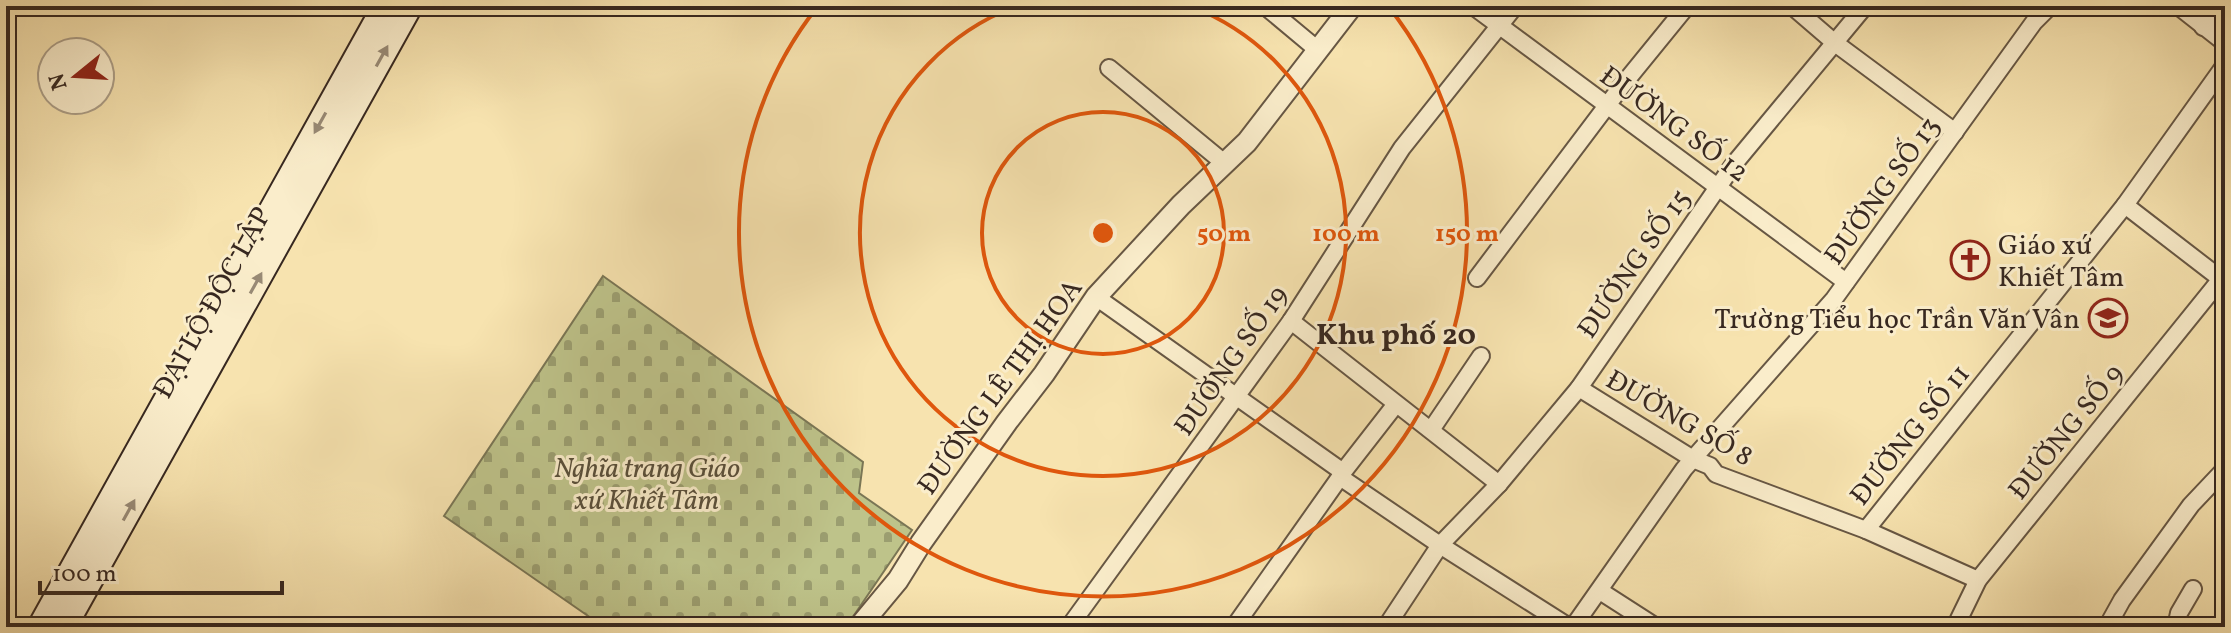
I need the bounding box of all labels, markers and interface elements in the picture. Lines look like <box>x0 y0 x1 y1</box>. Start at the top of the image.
north arrow <box>36 36 116 116</box>
one-way arrow <box>375 45 389 67</box>
street label: ĐƯỜNG SỐ 12 <box>1591 57 1757 192</box>
text: N <box>42 69 77 94</box>
street label: ĐƯỜNG SỐ 13 <box>1815 109 1950 274</box>
one-way arrow <box>313 112 327 134</box>
street label: ĐƯỜNG SỐ 15 <box>1568 181 1701 347</box>
street label: ĐẠI LỘ ĐỘC LẬP <box>144 200 282 406</box>
text: 50 m <box>1197 218 1251 252</box>
text: 100 m <box>1312 218 1380 252</box>
text: 150 m <box>1435 218 1499 252</box>
centre of rings <box>1089 219 1117 247</box>
place label: Giáo xứ Khiết Tâm <box>1998 227 2124 298</box>
church icon: Giáo xứ Khiết Tâm <box>1949 239 1991 281</box>
street label: ĐƯỜNG LÊ THỊ HOA <box>909 271 1093 504</box>
one-way arrow <box>248 272 262 294</box>
street label: ĐƯỜNG SỐ 19 <box>1165 278 1298 444</box>
school or university icon: Trường Tiểu học Trần Văn Vân <box>2087 297 2129 339</box>
place label: Trường Tiểu học Trần Văn Vân <box>1714 301 2080 340</box>
district label: Khu phố 20 <box>1316 315 1476 357</box>
street label: ĐƯỜNG SỐ 11 <box>1841 356 1980 515</box>
street label: ĐƯỜNG SỐ 9 <box>1999 356 2134 509</box>
street label: ĐƯỜNG SỐ 8 <box>1598 360 1760 477</box>
park label: Nghĩa trang Giáo xứ Khiết Tâm <box>554 450 740 521</box>
one-way arrow <box>122 499 136 521</box>
scale bar <box>40 545 282 595</box>
text: 100 m <box>52 558 117 592</box>

